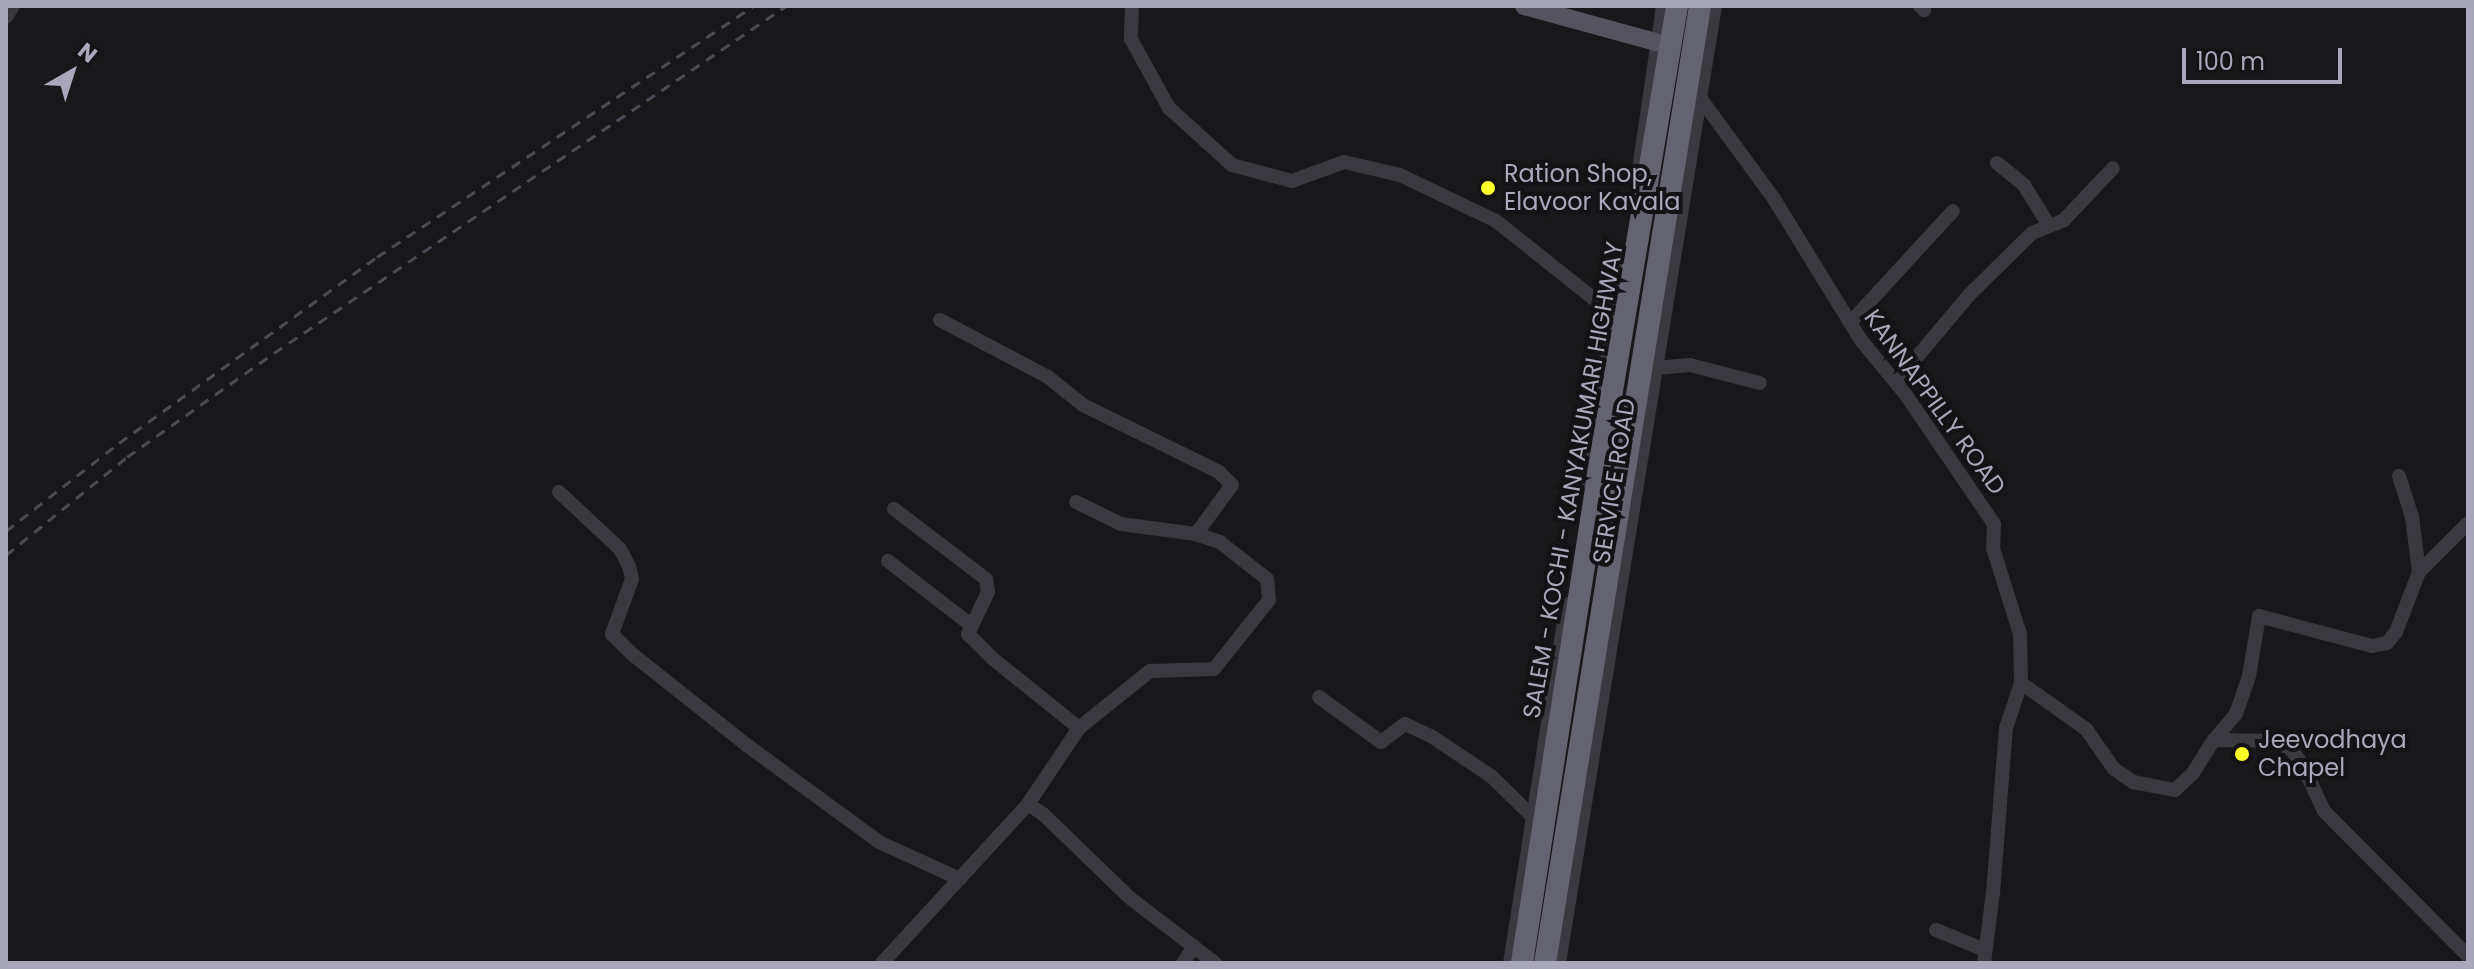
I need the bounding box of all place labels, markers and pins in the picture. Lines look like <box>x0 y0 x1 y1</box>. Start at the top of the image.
place label: Ration Shop, Elavoor Kavala <box>1504 160 1680 216</box>
marker: Ration Shop, Elavoor Kavala <box>1479 179 1497 197</box>
place label: Jeevodhaya Chapel <box>2258 726 2407 782</box>
marker: Jeevodhaya Chapel <box>2233 745 2251 763</box>

